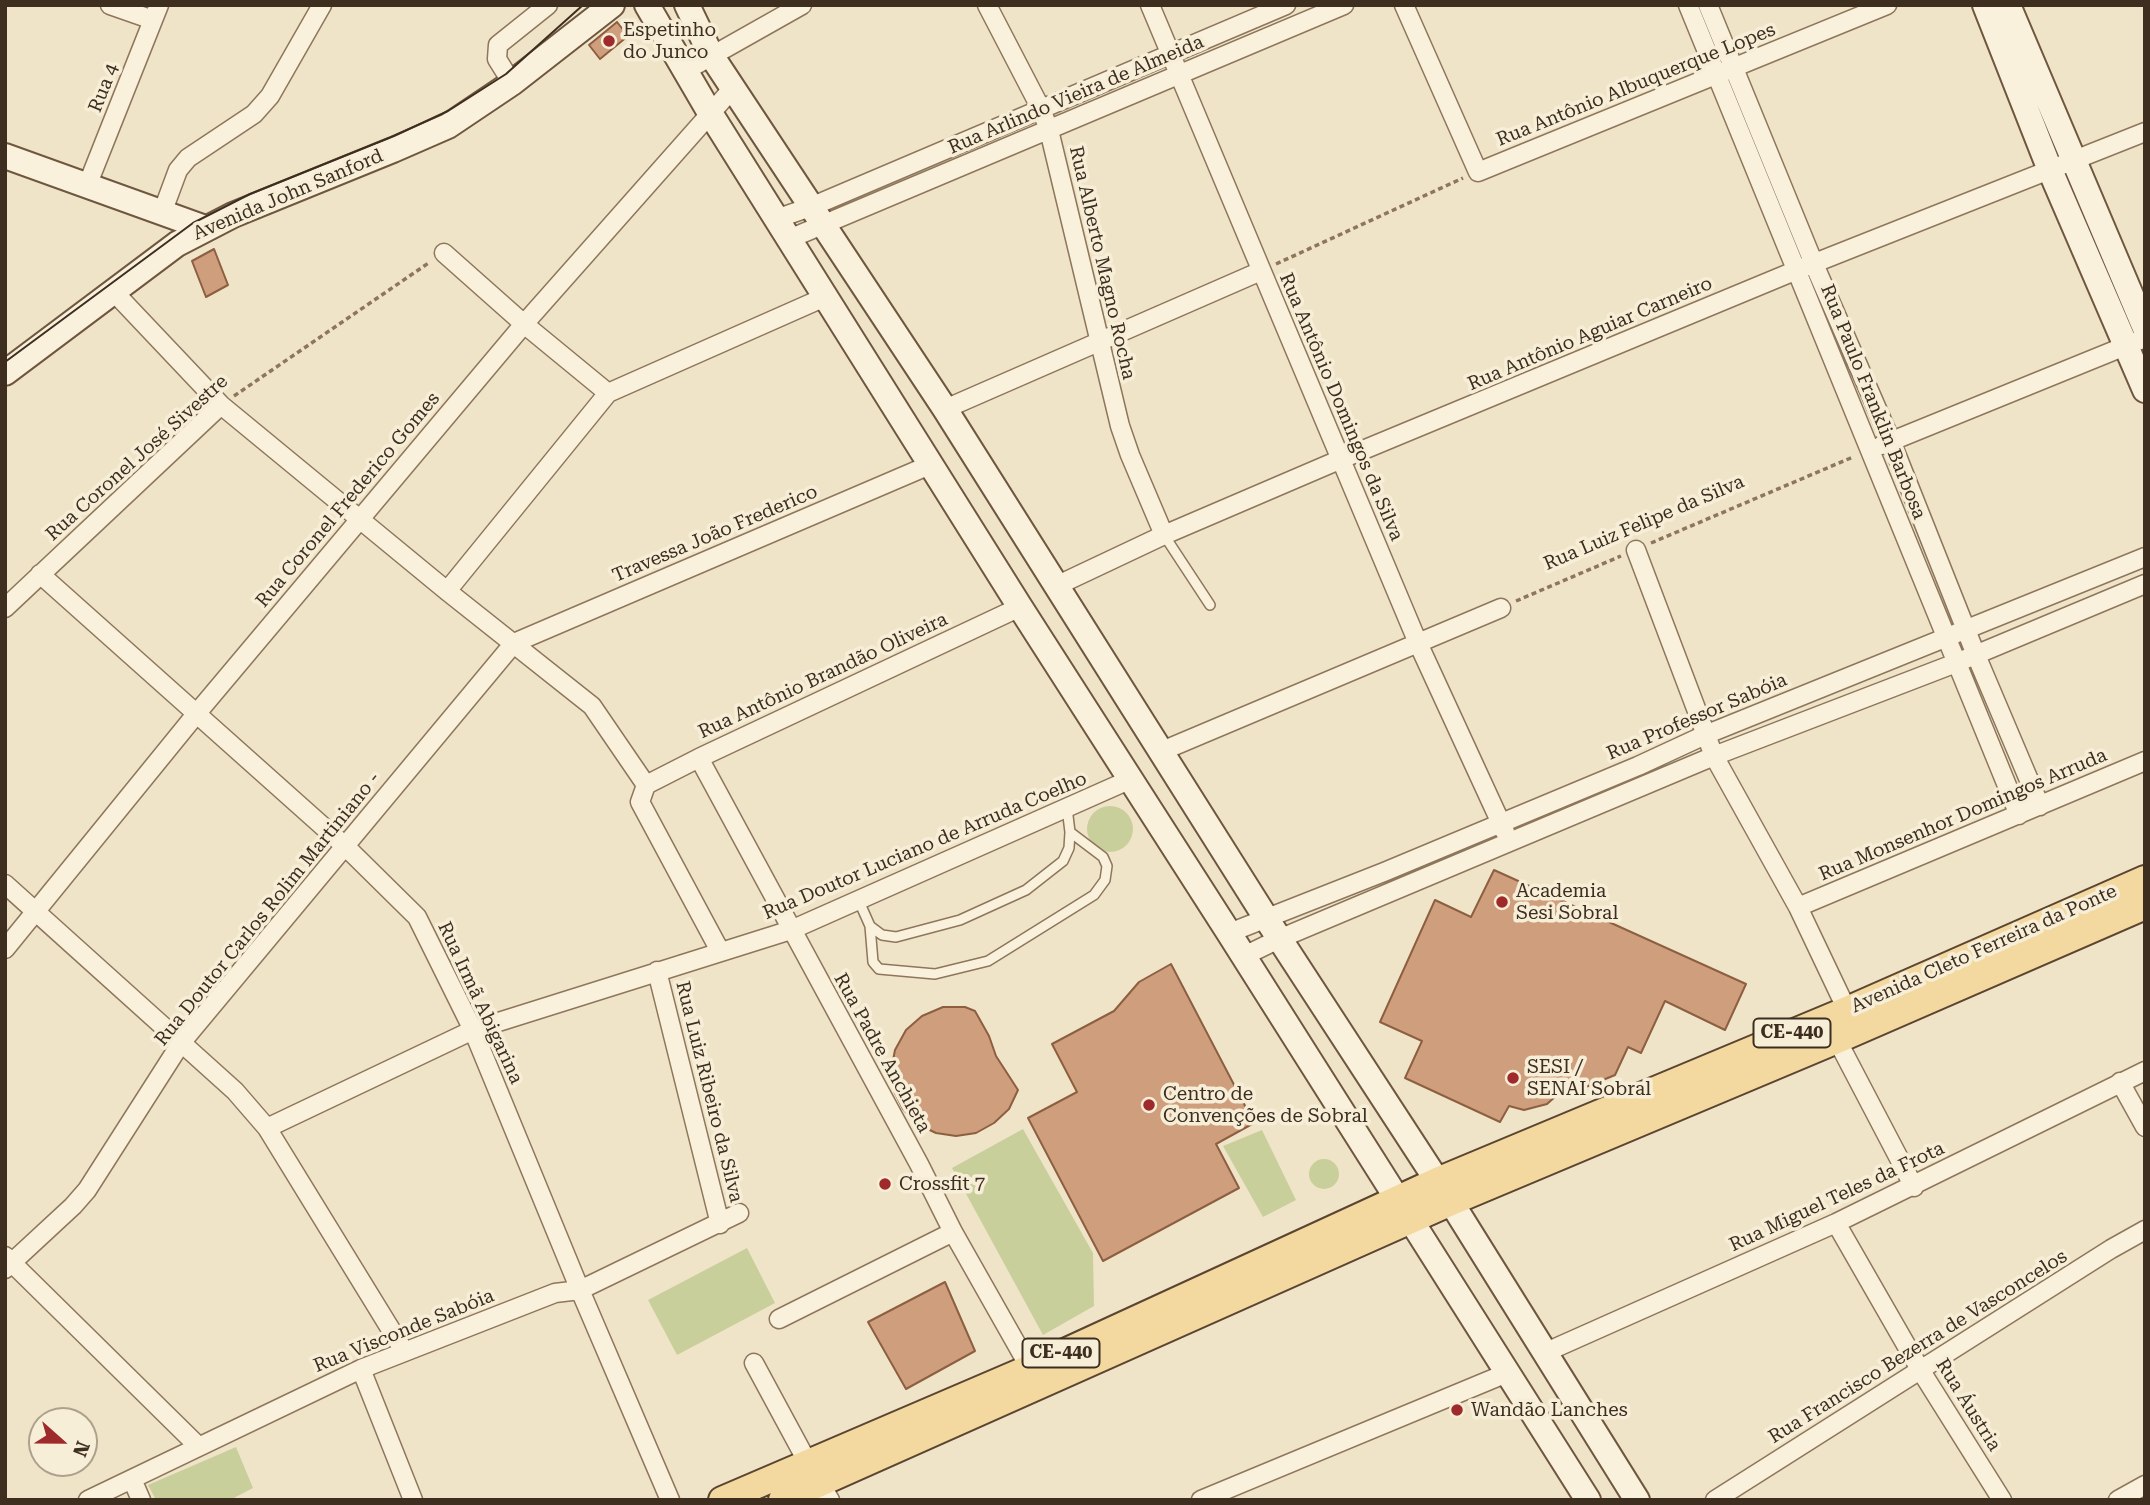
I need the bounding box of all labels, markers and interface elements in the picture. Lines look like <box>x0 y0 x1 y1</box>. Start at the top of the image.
street label: Rua Antônio Albuquerque Lopes <box>1493 18 1779 152</box>
place label: Espetinho do Junco <box>623 19 716 63</box>
street label: Rua Arlindo Vieira de Almeida <box>945 31 1207 159</box>
marker: Espetinho do Junco <box>601 33 617 49</box>
street label: Rua 4 <box>84 60 124 116</box>
street label: Rua Alberto Magno Rocha <box>1064 144 1140 382</box>
street label: Avenida John Sanford <box>190 145 386 245</box>
street label: Rua Antônio Domingos da Silva <box>1274 270 1408 544</box>
street label: Rua Antônio Aguiar Carneiro <box>1464 272 1716 396</box>
street label: Rua Paulo Franklin Barbosa <box>1815 281 1931 523</box>
street label: Rua Coronel José Sivestre <box>41 370 233 546</box>
street label: Rua Coronel Frederico Gomes <box>251 388 445 612</box>
street label: Rua Luiz Felipe da Silva <box>1540 470 1748 576</box>
street label: Travessa João Frederico <box>609 480 821 588</box>
street label: Rua Antônio Brandão Oliveira <box>695 608 951 744</box>
street label: Rua Professor Sabóia <box>1603 669 1791 765</box>
street label: Rua Monsenhor Domingos Arruda <box>1816 744 2110 886</box>
street label: Rua Doutor Carlos Rolim Martiniano - <box>150 767 386 1051</box>
street label: Rua Doutor Luciano de Arruda Coelho <box>760 767 1090 925</box>
place label: Academia Sesi Sobral <box>1516 880 1618 924</box>
street label: Avenida Cleto Ferreira da Ponte <box>1848 880 2120 1018</box>
marker: Academia Sesi Sobral <box>1494 894 1510 910</box>
street label: Rua Irmã Abigarina <box>432 918 528 1088</box>
street label: Rua Padre Anchieta <box>829 969 935 1137</box>
street label: Rua Luiz Ribeiro da Silva <box>670 979 748 1205</box>
road number: CE-440 <box>1754 1018 1830 1048</box>
place label: SESI / SENAI Sobral <box>1527 1056 1651 1100</box>
marker: SESI / SENAI Sobral <box>1505 1070 1521 1086</box>
place label: Centro de Convenções de Sobral <box>1163 1083 1368 1127</box>
marker: Centro de Convenções de Sobral <box>1141 1097 1157 1113</box>
street label: Rua Miguel Teles da Frota <box>1726 1137 1948 1257</box>
place label: Crossfit 7 <box>899 1173 985 1195</box>
marker: Crossfit 7 <box>877 1176 893 1192</box>
street label: Rua Francisco Bezerra de Vasconcelos <box>1765 1245 2071 1449</box>
street label: Rua Visconde Sabóia <box>310 1284 498 1378</box>
road number: CE-440 <box>1023 1338 1100 1368</box>
street label: Rua Áustria <box>1931 1354 2005 1456</box>
place label: Wandão Lanches <box>1471 1399 1628 1421</box>
marker: Wandão Lanches <box>1449 1402 1465 1418</box>
north arrow <box>28 1407 98 1477</box>
text: N <box>68 1438 95 1460</box>

